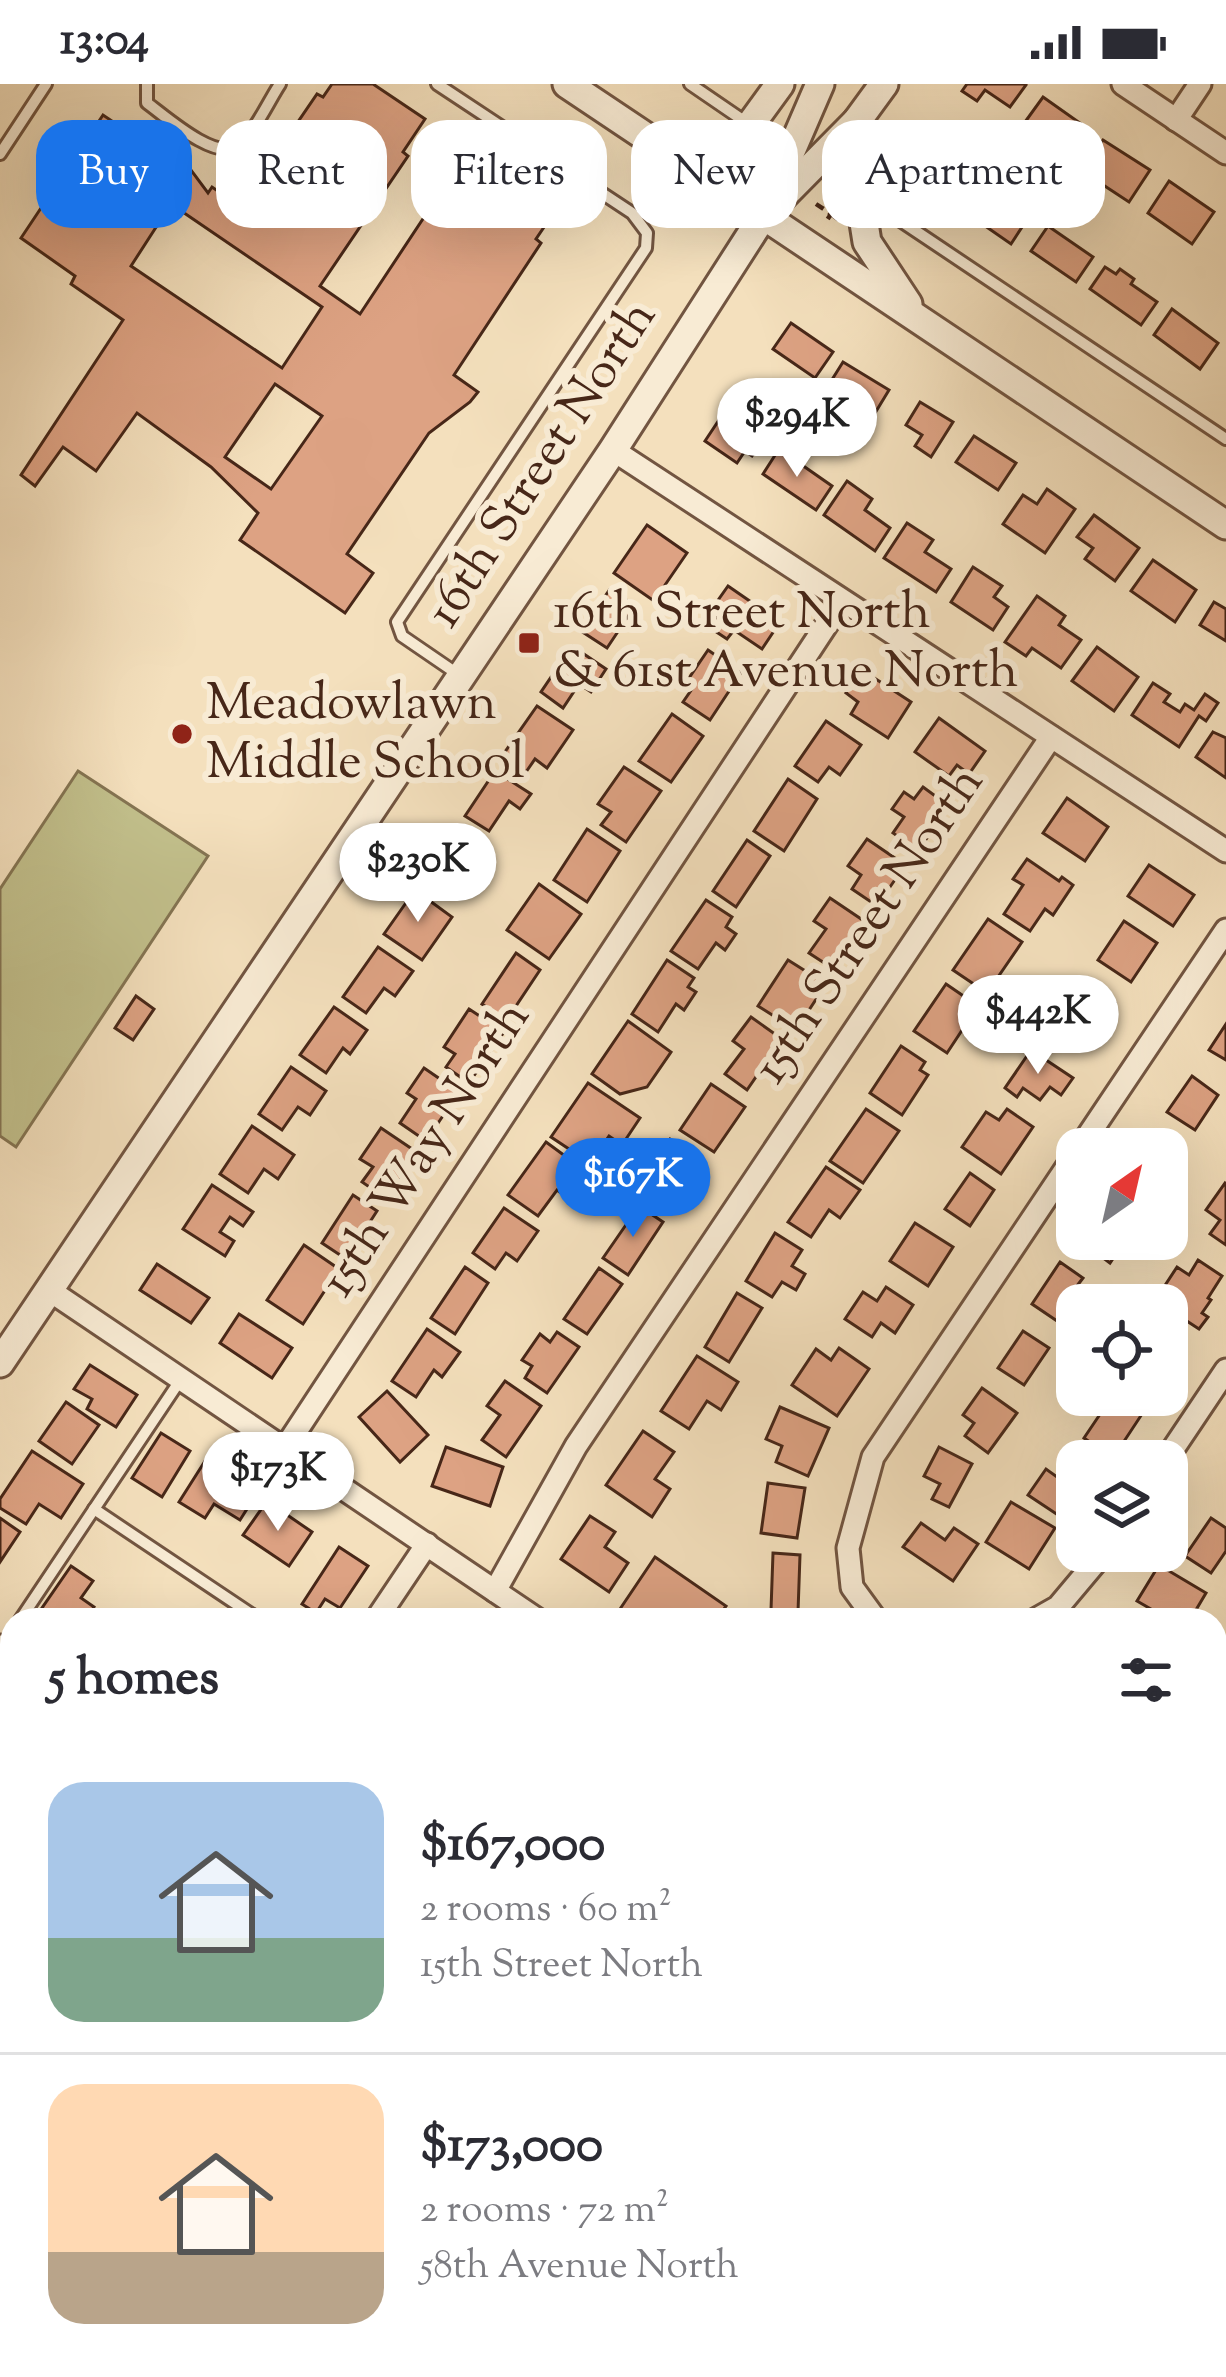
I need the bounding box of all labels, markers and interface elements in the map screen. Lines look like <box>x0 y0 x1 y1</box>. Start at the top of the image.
text: 13:04 <box>60 10 149 75</box>
chip: Buy <box>36 120 192 228</box>
chip: Rent <box>216 120 387 228</box>
chip: Filters <box>411 120 607 228</box>
chip: New <box>631 120 798 228</box>
chip: Apartment <box>822 120 1105 228</box>
street label: 16th Street North <box>410 287 676 643</box>
pin: $294K <box>713 378 881 480</box>
text: $294K <box>744 389 850 445</box>
place label: 16th Street North & 61st Avenue North <box>553 578 1018 710</box>
marker: 16th Street North & 61st Avenue North <box>516 630 542 656</box>
place label: Meadowlawn Middle School <box>206 669 525 801</box>
marker: Meadowlawn Middle School <box>169 721 195 747</box>
street label: 15th Street North <box>736 752 1004 1100</box>
pin: $230K <box>334 823 502 925</box>
text: $230K <box>366 834 470 890</box>
pin: $442K <box>954 975 1122 1077</box>
text: $442K <box>985 986 1091 1042</box>
street label: 15th Way North <box>304 987 550 1313</box>
north arrow <box>1056 1128 1188 1260</box>
map controls <box>1056 1128 1188 1572</box>
pin: $167K <box>549 1138 717 1240</box>
text: $167K <box>582 1149 684 1205</box>
button: locate <box>1056 1284 1188 1416</box>
pin: $173K <box>194 1432 362 1534</box>
button: layers <box>1056 1440 1188 1572</box>
text: $173K <box>229 1443 327 1499</box>
text: 5 homes <box>48 1644 219 1717</box>
icon: filters <box>1113 1647 1179 1713</box>
text: $167,000 <box>420 1810 605 1883</box>
icon: home <box>144 1830 288 1974</box>
text: 2 rooms · 60 m² <box>420 1883 672 1939</box>
text: 15th Street North <box>420 1939 703 1995</box>
text: $173,000 <box>420 2111 603 2184</box>
icon: home <box>144 2132 288 2276</box>
text: 2 rooms · 72 m² <box>420 2184 669 2240</box>
text: 58th Avenue North <box>420 2240 739 2296</box>

